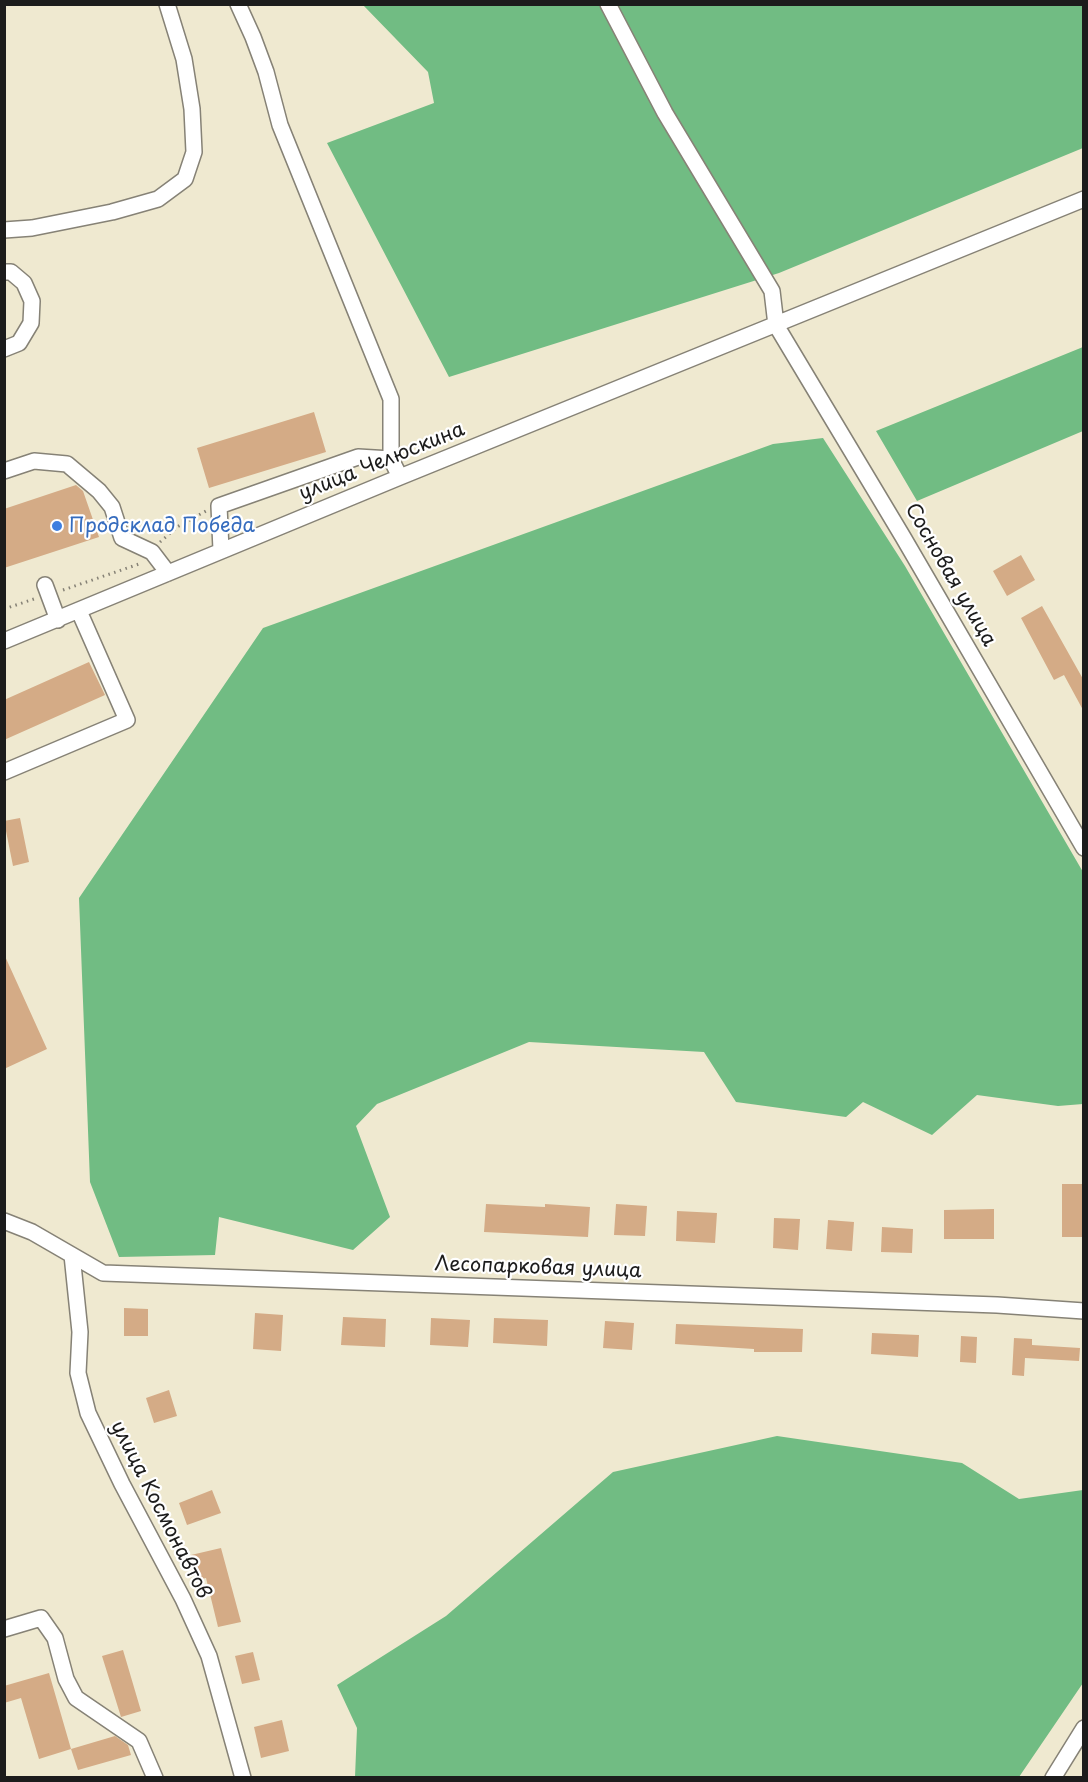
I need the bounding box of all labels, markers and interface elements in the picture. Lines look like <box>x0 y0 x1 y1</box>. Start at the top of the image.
street label: улица Челюскина <box>296 418 468 506</box>
street label: Сосновая улица <box>899 499 1001 651</box>
place label: Продсклад Победа <box>69 514 255 538</box>
marker: Продсклад Победа <box>50 519 64 533</box>
street label: Лесопарковая улица <box>434 1252 642 1284</box>
street label: улица Космонавтов <box>105 1417 215 1603</box>

